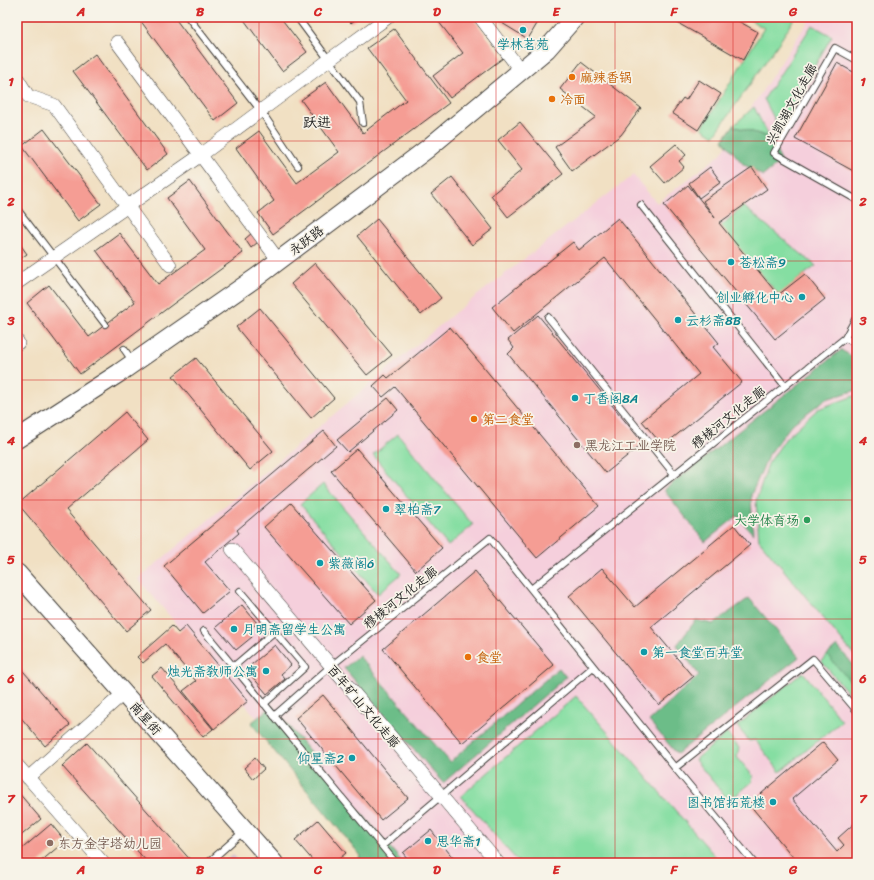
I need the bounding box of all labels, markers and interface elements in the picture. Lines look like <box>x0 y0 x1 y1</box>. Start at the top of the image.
text: A <box>76 0 85 23</box>
text: B <box>196 0 205 23</box>
text: C <box>313 0 323 23</box>
text: D <box>433 0 441 23</box>
text: E <box>552 0 561 23</box>
text: F <box>669 0 678 23</box>
text: G <box>788 0 798 23</box>
marker: 学林茗苑 <box>518 25 528 35</box>
place label: 学林茗苑 <box>497 33 549 56</box>
street label: 兴凯湖文化走廊 <box>759 59 824 150</box>
place label: 麻辣香锅 <box>580 66 632 89</box>
text: 1 <box>8 70 14 93</box>
text: 1 <box>860 70 866 93</box>
marker: 麻辣香锅 <box>567 72 577 82</box>
place label: 冷面 <box>560 88 586 111</box>
marker: 冷面 <box>547 94 557 104</box>
district label: 跃进 <box>303 110 331 135</box>
text: 2 <box>6 190 15 213</box>
text: 2 <box>858 190 867 213</box>
street label: 永跃路 <box>284 219 329 261</box>
place label: 苍松斋9 <box>739 251 786 274</box>
marker: 苍松斋9 <box>726 257 736 267</box>
place label: 创业孵化中心 <box>716 286 794 309</box>
marker: 创业孵化中心 <box>797 292 807 302</box>
text: 3 <box>6 309 15 332</box>
place label: 云杉斋8B <box>686 309 741 332</box>
text: 3 <box>858 309 867 332</box>
marker: 云杉斋8B <box>673 315 683 325</box>
street label: 穆棱河文化走廊 <box>686 380 771 455</box>
place label: 丁香阁8A <box>583 387 638 410</box>
marker: 丁香阁8A <box>570 393 580 403</box>
place label: 第二食堂 <box>482 408 534 431</box>
marker: 第二食堂 <box>469 414 479 424</box>
text: 4 <box>6 429 16 452</box>
text: 4 <box>858 429 868 452</box>
place label: 黑龙江工业学院 <box>585 434 676 457</box>
marker: 黑龙江工业学院 <box>572 440 582 450</box>
place label: 翠柏斋7 <box>394 498 442 521</box>
marker: 翠柏斋7 <box>381 504 391 514</box>
place label: 大学体育场 <box>734 509 799 532</box>
marker: 大学体育场 <box>802 515 812 525</box>
text: 5 <box>7 548 15 571</box>
text: 5 <box>859 548 867 571</box>
place label: 紫薇阁6 <box>328 552 374 575</box>
marker: 紫薇阁6 <box>315 558 325 568</box>
street label: 穆棱河文化走廊 <box>358 560 443 635</box>
place label: 月明斋留学生公寓 <box>242 618 346 641</box>
marker: 月明斋留学生公寓 <box>229 624 239 634</box>
place label: 第一食堂百卉堂 <box>652 641 743 664</box>
place label: 食堂 <box>476 646 502 669</box>
marker: 第一食堂百卉堂 <box>639 647 649 657</box>
marker: 食堂 <box>463 652 473 662</box>
street label: 百年矿山文化走廊 <box>321 659 406 754</box>
place label: 烛光斋教师公寓 <box>167 660 258 683</box>
marker: 烛光斋教师公寓 <box>261 666 271 676</box>
text: 6 <box>6 667 15 690</box>
text: 6 <box>858 667 867 690</box>
street label: 南星街 <box>124 696 167 741</box>
place label: 仰星斋2 <box>297 747 344 770</box>
marker: 仰星斋2 <box>347 753 357 763</box>
text: 7 <box>7 787 16 810</box>
text: 7 <box>859 787 868 810</box>
place label: 图书馆拓荒楼 <box>687 791 765 814</box>
marker: 图书馆拓荒楼 <box>768 797 778 807</box>
place label: 思华斋1 <box>436 830 481 853</box>
place label: 东方金字塔幼儿园 <box>58 832 162 855</box>
marker: 思华斋1 <box>423 836 433 846</box>
marker: 东方金字塔幼儿园 <box>45 838 55 848</box>
text: A <box>76 858 85 880</box>
text: B <box>196 858 205 880</box>
text: C <box>313 858 323 880</box>
text: D <box>433 858 441 880</box>
text: E <box>552 858 561 880</box>
text: F <box>669 858 678 880</box>
text: G <box>788 858 798 880</box>

